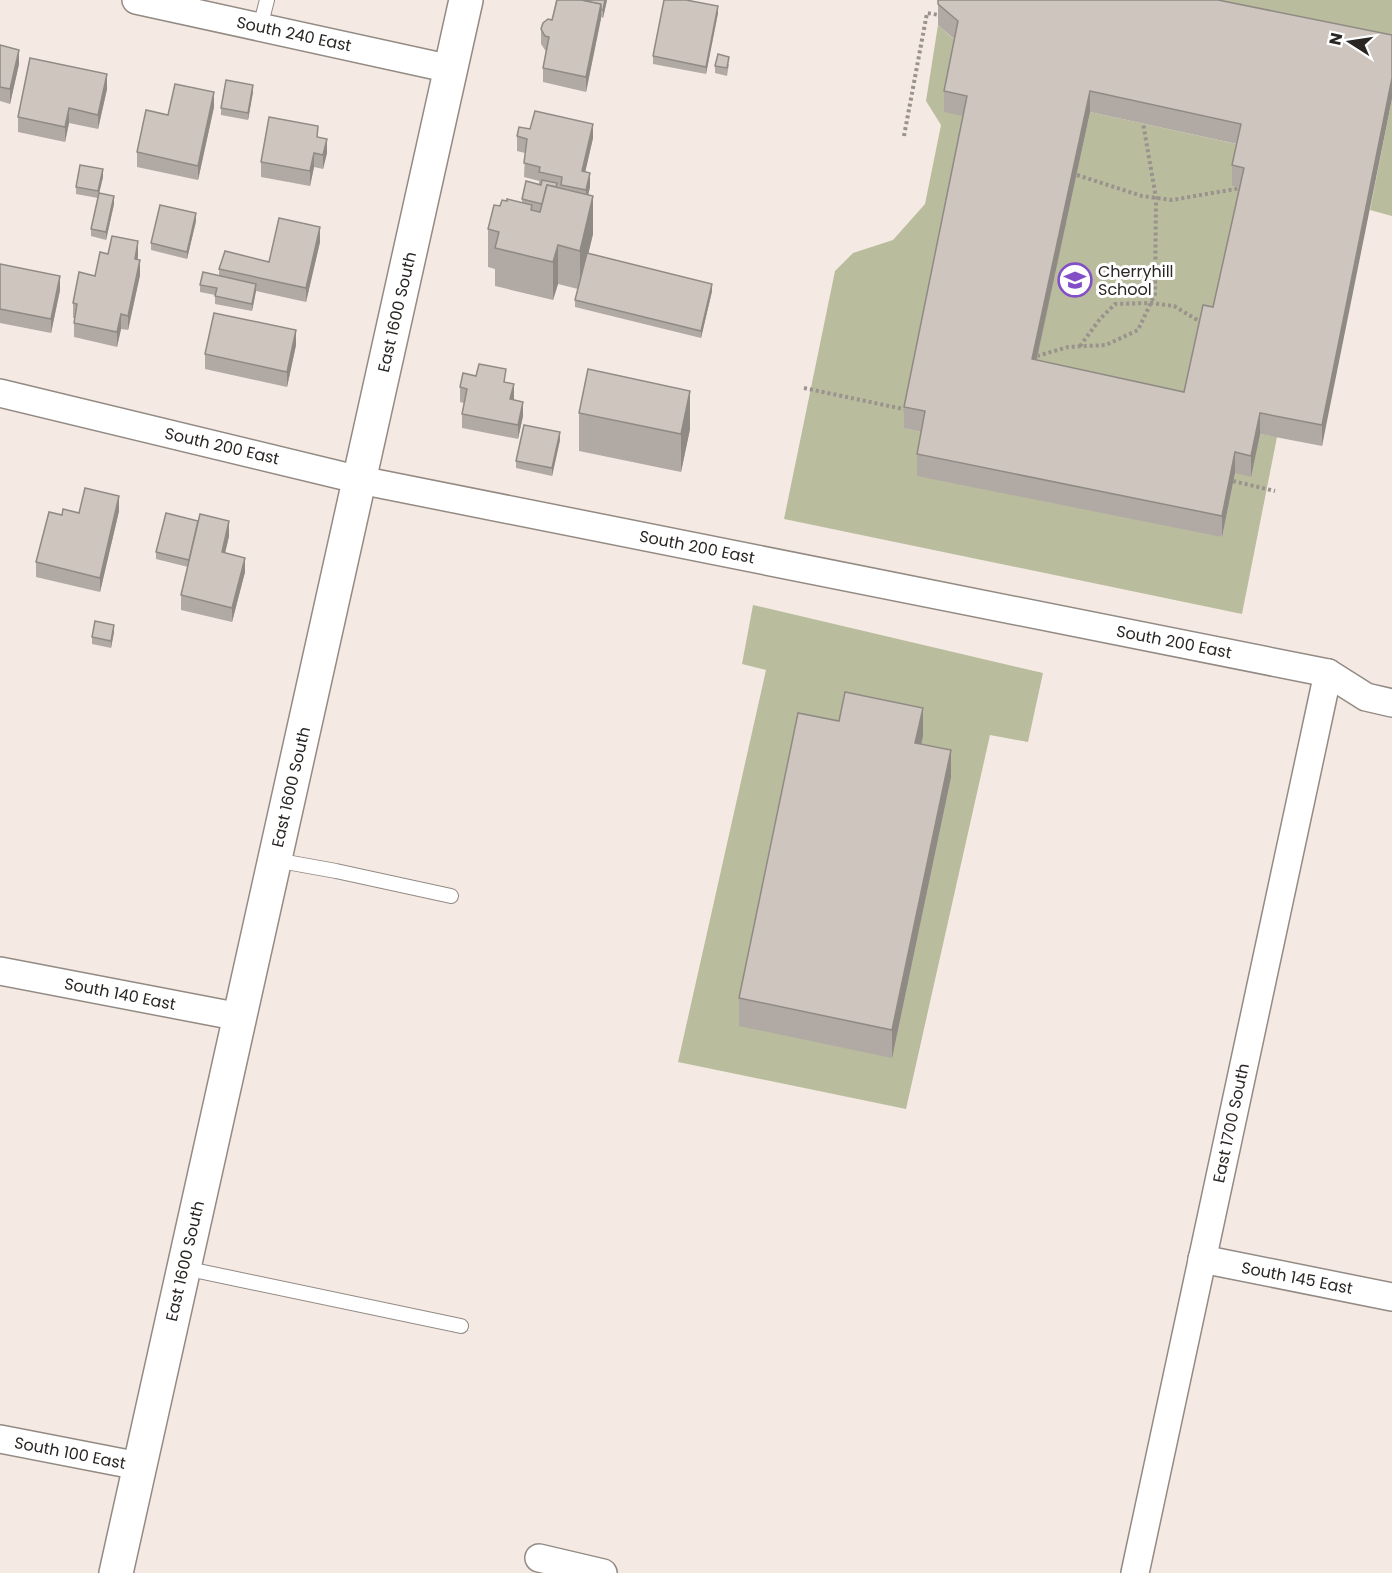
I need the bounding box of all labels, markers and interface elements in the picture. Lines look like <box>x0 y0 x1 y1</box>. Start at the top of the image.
street label: South 240 East <box>234 11 354 57</box>
north arrow <box>1320 12 1380 72</box>
text: N <box>1323 31 1348 47</box>
street label: East 1600 South <box>372 249 422 375</box>
place label: Cherryhill School <box>1098 260 1174 301</box>
school or university icon: Cherryhill School <box>1057 262 1093 298</box>
street label: South 200 East <box>162 422 282 470</box>
street label: South 200 East <box>637 525 757 569</box>
street label: South 200 East <box>1114 620 1234 664</box>
street label: East 1600 South <box>266 724 316 850</box>
street label: South 140 East <box>62 972 178 1016</box>
street label: East 1700 South <box>1207 1061 1255 1185</box>
street label: East 1600 South <box>160 1198 210 1324</box>
street label: South 145 East <box>1239 1256 1355 1300</box>
street label: South 100 East <box>12 1431 128 1475</box>

